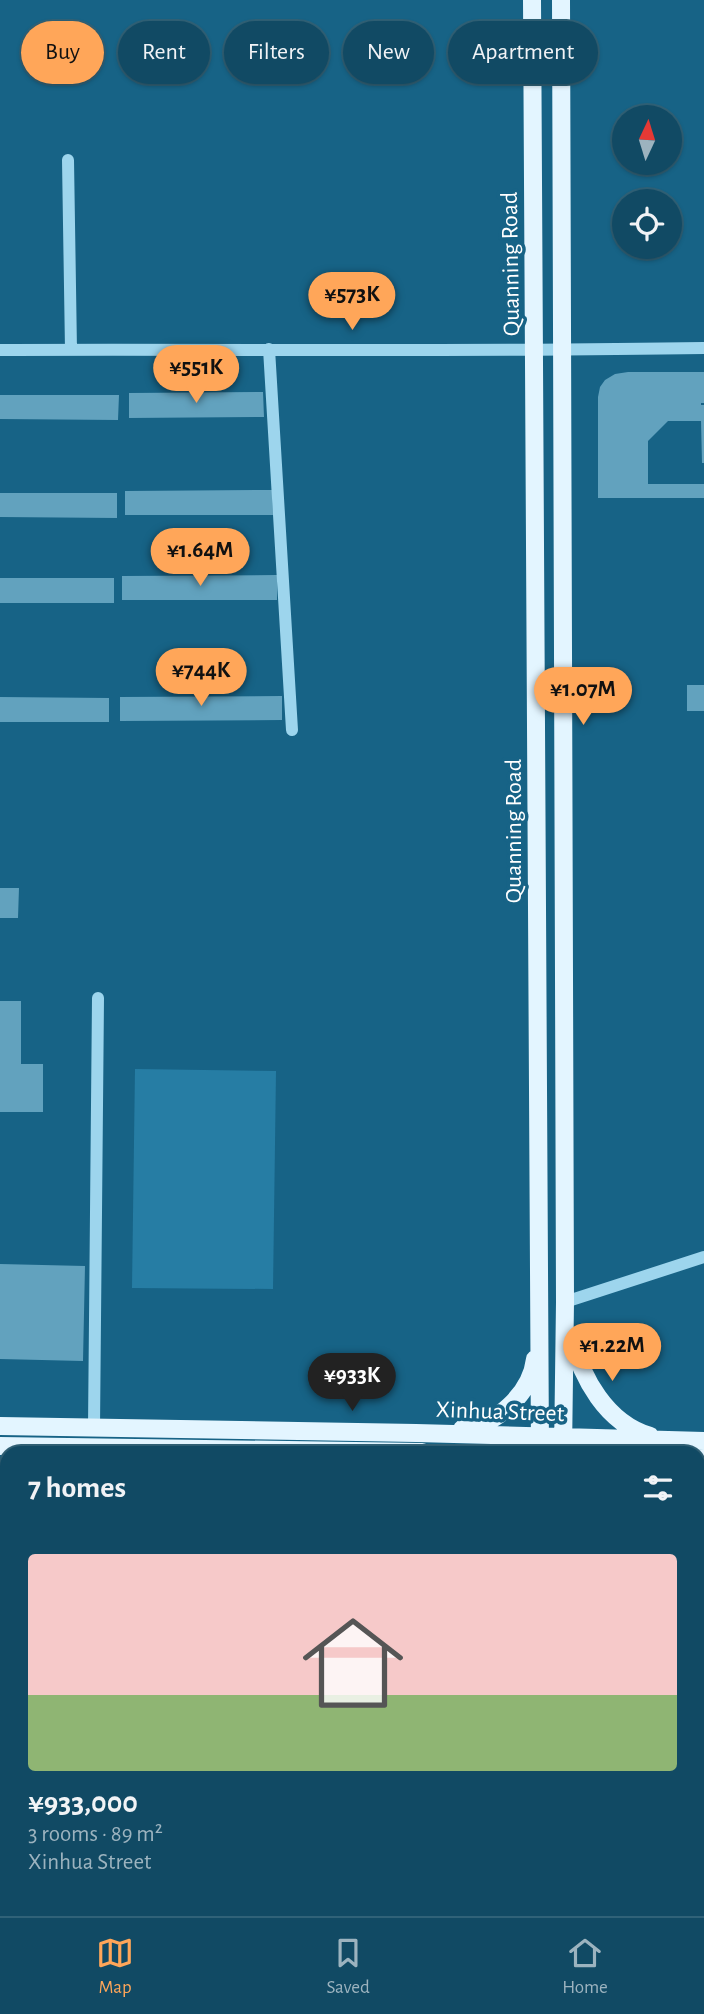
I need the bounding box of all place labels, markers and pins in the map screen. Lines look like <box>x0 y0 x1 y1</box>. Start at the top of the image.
pin: ¥573K <box>303 272 401 332</box>
pin: ¥551K <box>147 346 245 405</box>
pin: ¥1.64M <box>143 528 257 588</box>
pin: ¥744K <box>152 648 250 708</box>
pin: ¥1.07M <box>526 668 640 727</box>
pin: ¥1.22M <box>555 1324 669 1383</box>
pin: ¥933K <box>303 1354 401 1413</box>

